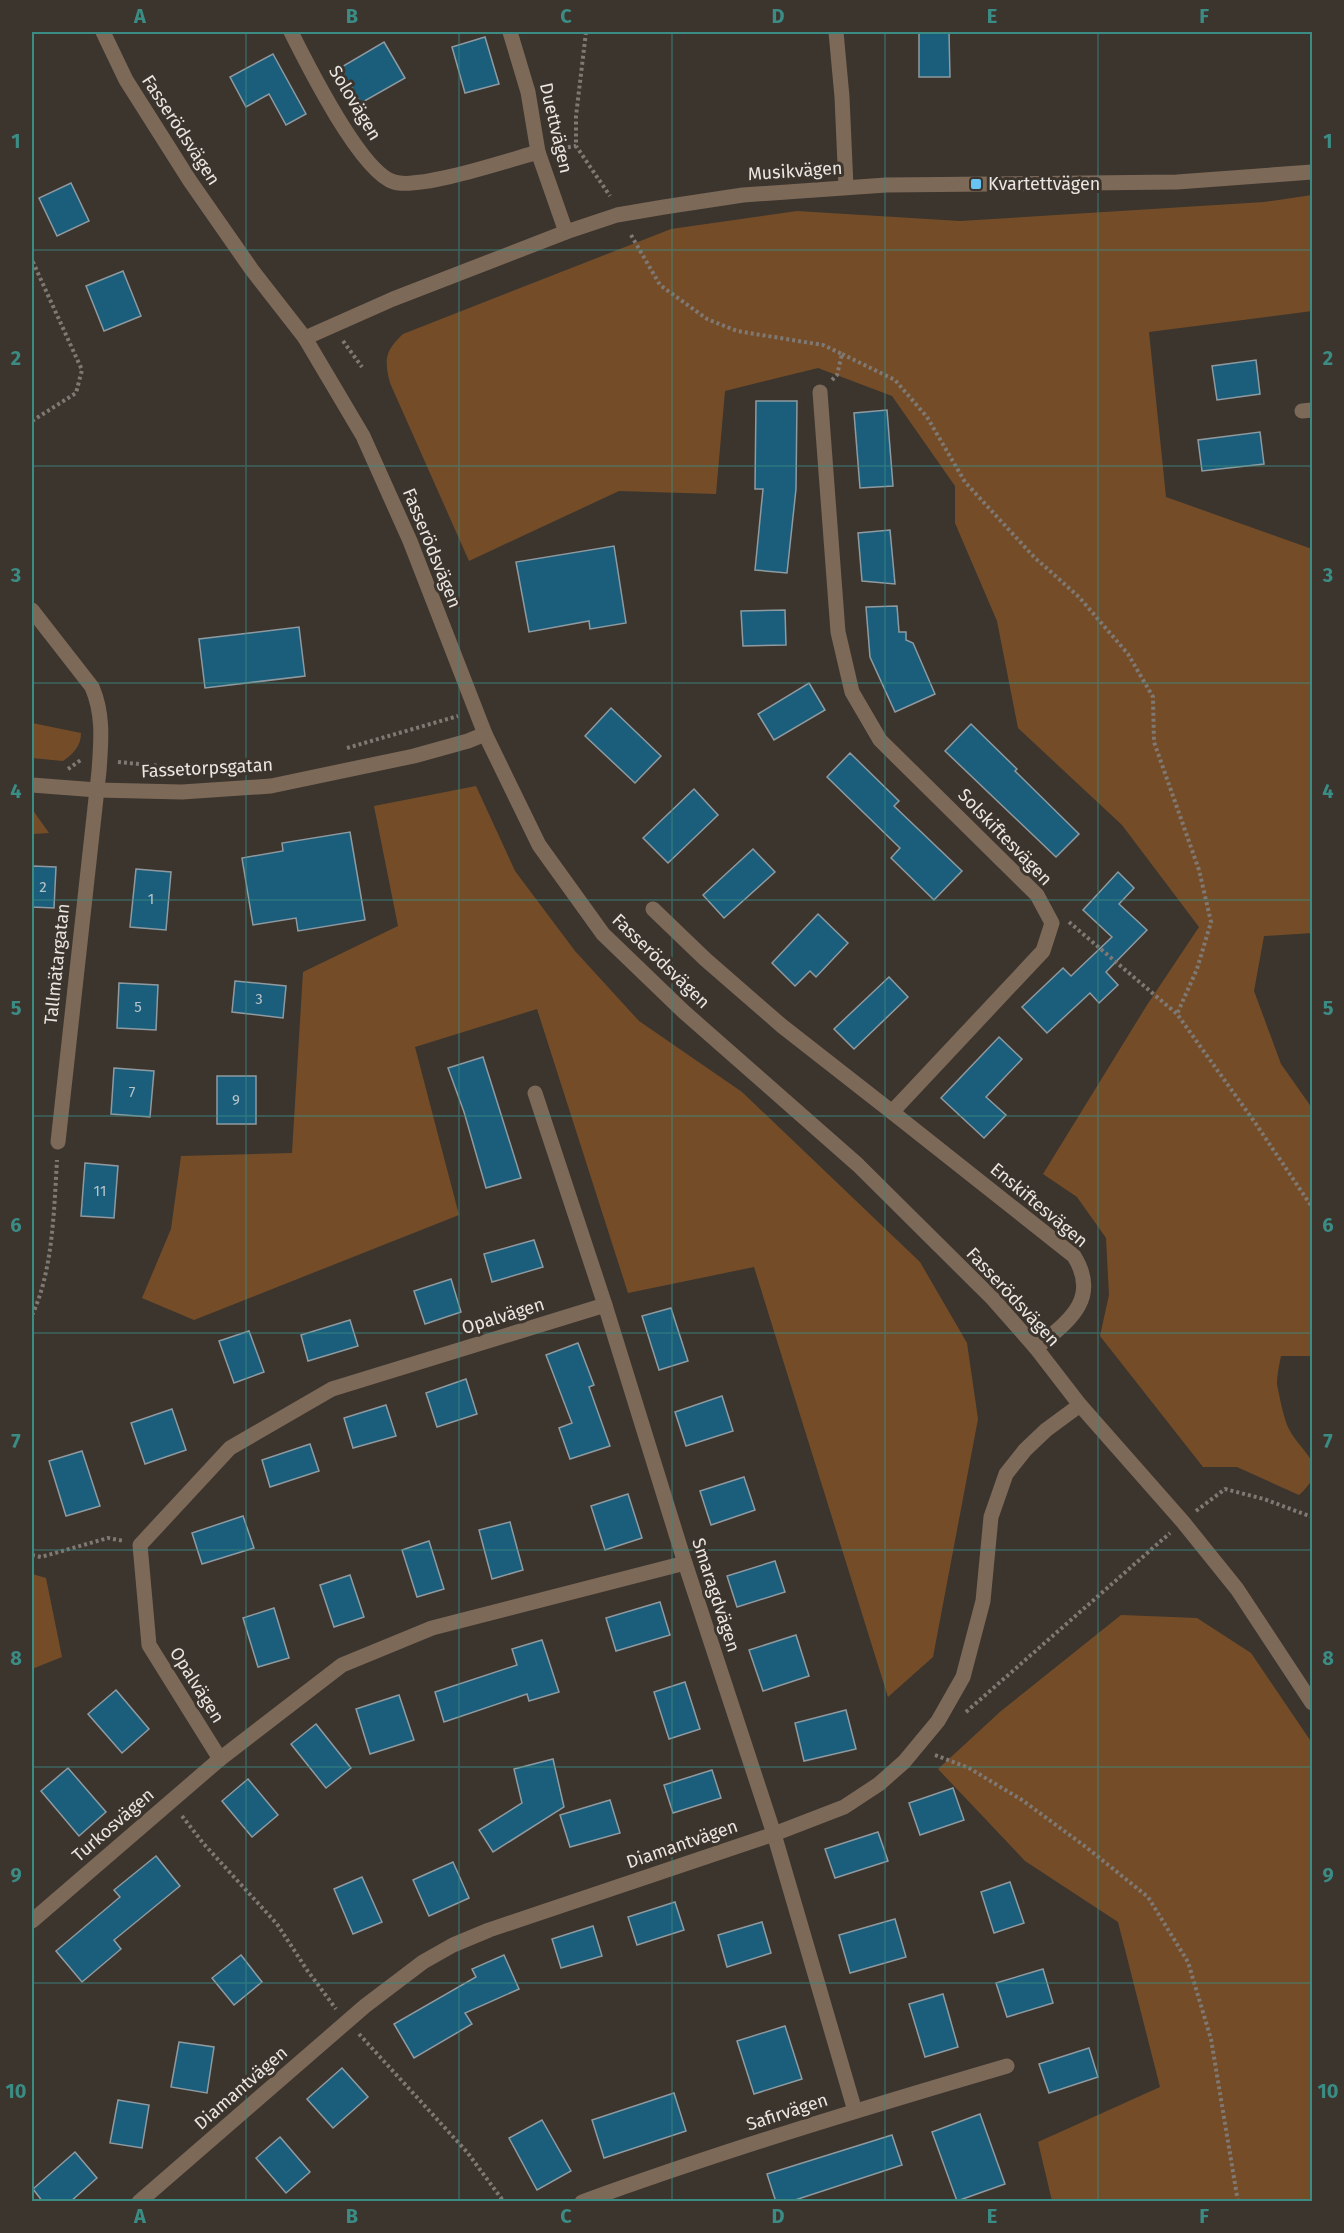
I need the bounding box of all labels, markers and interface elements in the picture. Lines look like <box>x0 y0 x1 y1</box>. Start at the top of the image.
text: A <box>133 4 147 28</box>
text: B <box>346 4 358 28</box>
text: C <box>560 4 572 28</box>
text: D <box>771 4 785 28</box>
text: E <box>987 4 997 28</box>
text: F <box>1199 4 1209 28</box>
street label: Solovägen <box>324 62 386 144</box>
street label: Fasserödsvägen <box>137 71 225 189</box>
street label: Duettvägen <box>535 81 577 175</box>
text: 1 <box>11 129 21 153</box>
text: 1 <box>1323 129 1333 153</box>
street label: Musikvägen <box>747 157 843 185</box>
place label: Kvartettvägen <box>988 173 1100 195</box>
marker: Kvartettvägen <box>969 177 983 191</box>
text: 2 <box>11 346 21 370</box>
text: 2 <box>1323 346 1333 370</box>
street label: Fasserödsvägen <box>398 485 466 611</box>
text: 3 <box>10 563 21 587</box>
text: 3 <box>1322 563 1333 587</box>
street label: Fassetorpsgatan <box>140 754 274 782</box>
text: 4 <box>10 779 22 803</box>
text: 4 <box>1322 779 1334 803</box>
street label: Solskiftesvägen <box>953 784 1057 890</box>
house number: 2 <box>39 878 47 896</box>
house number: 1 <box>148 890 154 908</box>
street label: Tallmätargatan <box>40 902 74 1026</box>
street label: Fasserödsvägen <box>608 909 714 1013</box>
house number: 3 <box>255 990 263 1008</box>
text: 5 <box>11 996 22 1020</box>
text: 5 <box>1323 996 1334 1020</box>
house number: 5 <box>134 998 142 1016</box>
house number: 7 <box>129 1083 136 1101</box>
house number: 9 <box>232 1091 240 1109</box>
street label: Enskiftesvägen <box>986 1158 1092 1252</box>
house number: 11 <box>94 1182 106 1200</box>
text: 6 <box>10 1213 22 1237</box>
text: 6 <box>1322 1213 1334 1237</box>
street label: Fasserödsvägen <box>962 1243 1064 1351</box>
street label: Opalvägen <box>459 1293 547 1339</box>
text: 7 <box>11 1429 21 1453</box>
text: 7 <box>1323 1429 1333 1453</box>
street label: Smaragdvägen <box>687 1535 745 1655</box>
street label: Opalvägen <box>165 1643 229 1727</box>
text: 8 <box>10 1646 22 1670</box>
text: 8 <box>1322 1646 1334 1670</box>
street label: Turkosvägen <box>68 1783 158 1867</box>
street label: Diamantvägen <box>623 1815 741 1873</box>
text: 9 <box>10 1863 22 1887</box>
text: 9 <box>1322 1863 1334 1887</box>
street label: Diamantvägen <box>190 2042 292 2134</box>
text: 10 <box>6 2079 26 2103</box>
text: 10 <box>1318 2079 1338 2103</box>
street label: Safirvägen <box>743 2088 831 2136</box>
text: A <box>133 2204 147 2228</box>
text: B <box>346 2204 358 2228</box>
text: C <box>560 2204 572 2228</box>
text: D <box>771 2204 785 2228</box>
text: E <box>987 2204 997 2228</box>
text: F <box>1199 2204 1209 2228</box>

